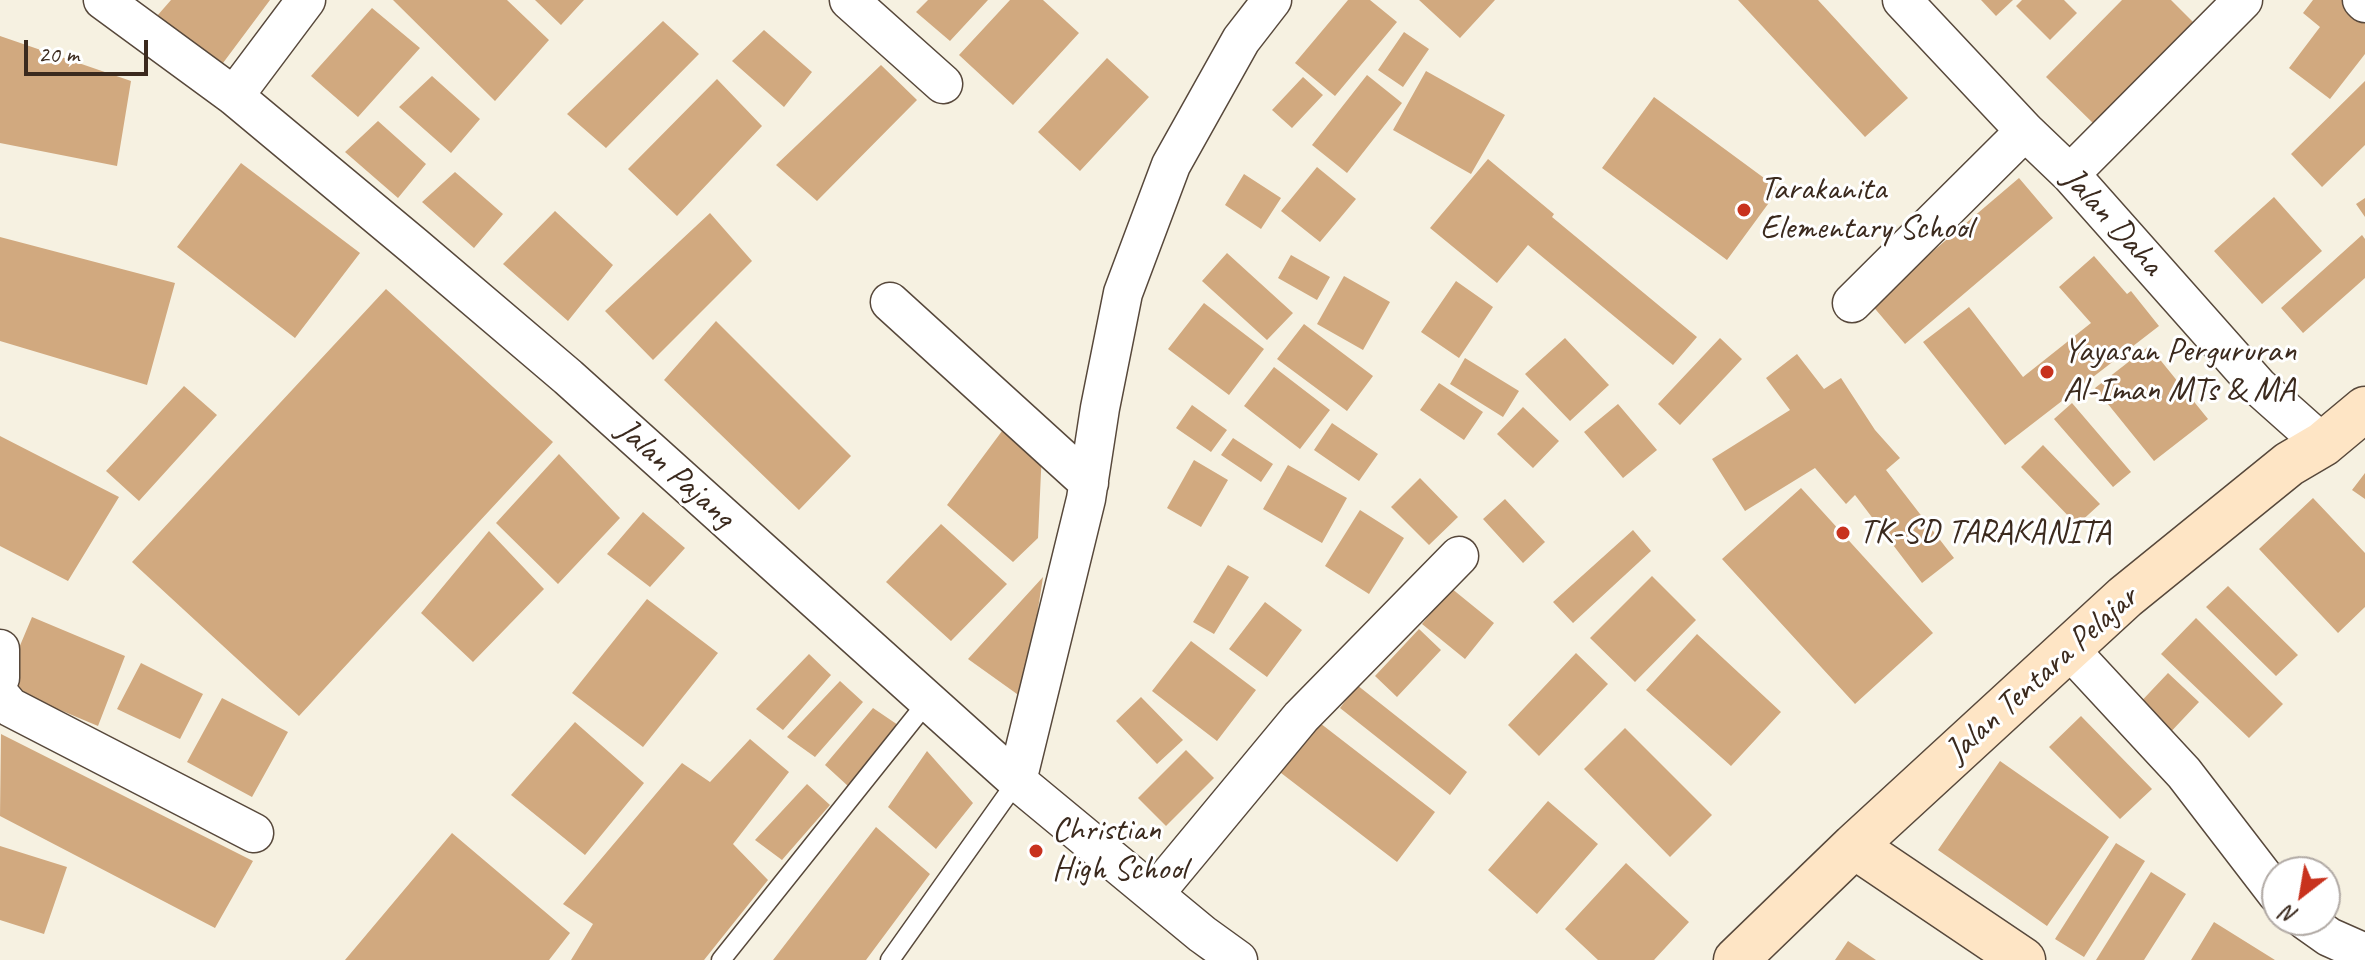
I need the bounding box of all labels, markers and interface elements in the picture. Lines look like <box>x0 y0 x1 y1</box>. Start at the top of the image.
scale bar <box>28 24 152 74</box>
text: 20 m <box>38 39 79 69</box>
street label: Jalan Daha <box>2053 159 2171 285</box>
place label: Tarakanita Elementary School <box>1760 170 1972 250</box>
marker: Tarakanita Elementary School <box>1735 201 1753 219</box>
place label: Yayasan Pergururan Al-Iman MTs & MA <box>2063 332 2296 412</box>
marker: Yayasan Pergururan Al-Iman MTs & MA <box>2038 363 2056 381</box>
street label: Jalan Pajang <box>607 410 743 538</box>
place label: TK-SD TARAKANITA <box>1859 513 2111 553</box>
marker: TK-SD TARAKANITA <box>1834 524 1852 542</box>
street label: Jalan Tentara Pelajar <box>1937 578 2147 772</box>
place label: Christian High School <box>1052 811 1187 890</box>
marker: Christian High School <box>1027 842 1045 860</box>
north arrow <box>2261 856 2341 936</box>
text: N <box>2277 899 2303 930</box>

